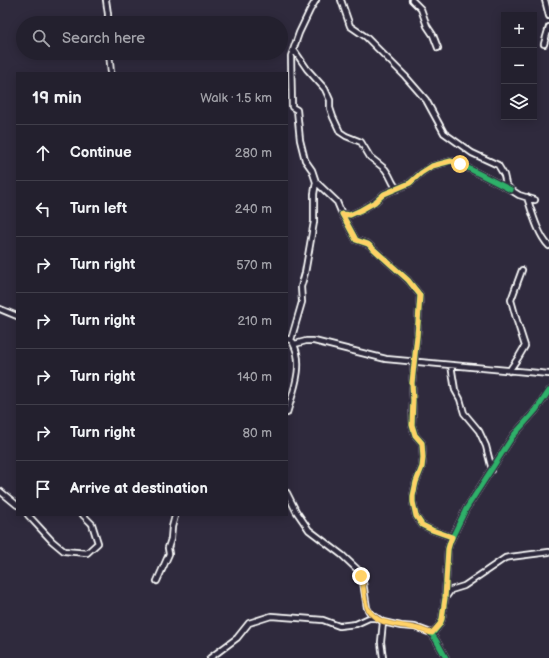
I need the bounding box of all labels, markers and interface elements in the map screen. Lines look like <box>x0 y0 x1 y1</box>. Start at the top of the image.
map controls <box>501 12 537 120</box>
button: + <box>501 12 537 48</box>
search box <box>16 16 288 60</box>
icon: search <box>30 27 52 49</box>
text: Search here <box>62 29 145 48</box>
button: − <box>501 48 537 84</box>
button: layers <box>501 84 537 120</box>
text: 19 min <box>32 88 82 108</box>
text: Walk · 1.5 km <box>200 90 272 106</box>
icon: ahead <box>32 142 54 164</box>
text: Continue <box>70 143 132 162</box>
text: 280 m <box>235 145 272 161</box>
route start <box>451 155 469 173</box>
icon: left <box>32 198 54 220</box>
text: Turn left <box>70 199 127 218</box>
text: 240 m <box>235 201 272 217</box>
icon: right <box>32 254 54 276</box>
text: Turn right <box>70 255 135 274</box>
text: 570 m <box>236 257 272 273</box>
icon: right <box>32 310 54 332</box>
text: Turn right <box>70 311 135 330</box>
text: 210 m <box>238 313 272 329</box>
icon: right <box>32 366 54 388</box>
text: Turn right <box>70 367 135 386</box>
text: 140 m <box>237 369 272 385</box>
icon: right <box>32 422 54 444</box>
text: Turn right <box>70 423 135 442</box>
text: 80 m <box>243 425 272 441</box>
icon: arrive <box>32 478 54 500</box>
text: Arrive at destination <box>70 479 208 498</box>
route end <box>352 567 370 585</box>

